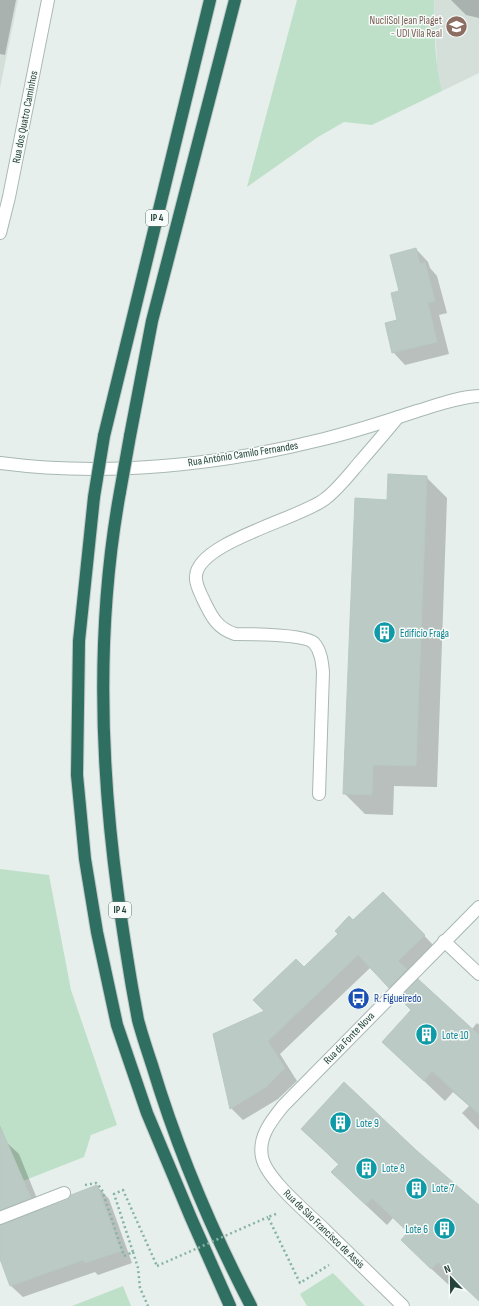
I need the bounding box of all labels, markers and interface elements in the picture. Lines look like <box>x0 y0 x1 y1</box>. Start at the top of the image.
school or university icon: NucliSol Jean Piaget - UDI Vila Real <box>444 13 470 39</box>
place label: NucliSol Jean Piaget - UDI Vila Real <box>370 14 443 40</box>
street label: Rua dos Quatro Caminhos <box>10 70 40 164</box>
road number: IP 4 <box>146 210 168 226</box>
street label: Rua António Camilo Fernandes <box>187 439 299 469</box>
building icon: Edifício Fraga <box>372 620 398 646</box>
place label: Edifício Fraga <box>400 627 449 640</box>
road number: IP 4 <box>109 902 131 918</box>
bus stop icon: R. Figueiredo <box>345 985 371 1011</box>
place label: R. Figueiredo <box>374 992 422 1005</box>
street label: Rua da Fonte Nova <box>321 1009 377 1067</box>
building icon: Lote 10 <box>414 1022 440 1048</box>
place label: Lote 10 <box>442 1029 469 1042</box>
building icon: Lote 9 <box>328 1110 354 1136</box>
place label: Lote 9 <box>356 1117 379 1130</box>
building icon: Lote 8 <box>354 1155 380 1181</box>
place label: Lote 8 <box>382 1162 405 1175</box>
building icon: Lote 7 <box>403 1175 429 1201</box>
place label: Lote 7 <box>432 1182 455 1195</box>
street label: Rua de São Francisco de Assis <box>281 1187 367 1271</box>
building icon: Lote 6 <box>431 1216 457 1242</box>
place label: Lote 6 <box>405 1223 428 1236</box>
north arrow <box>431 1258 471 1298</box>
text: N <box>442 1262 453 1276</box>

